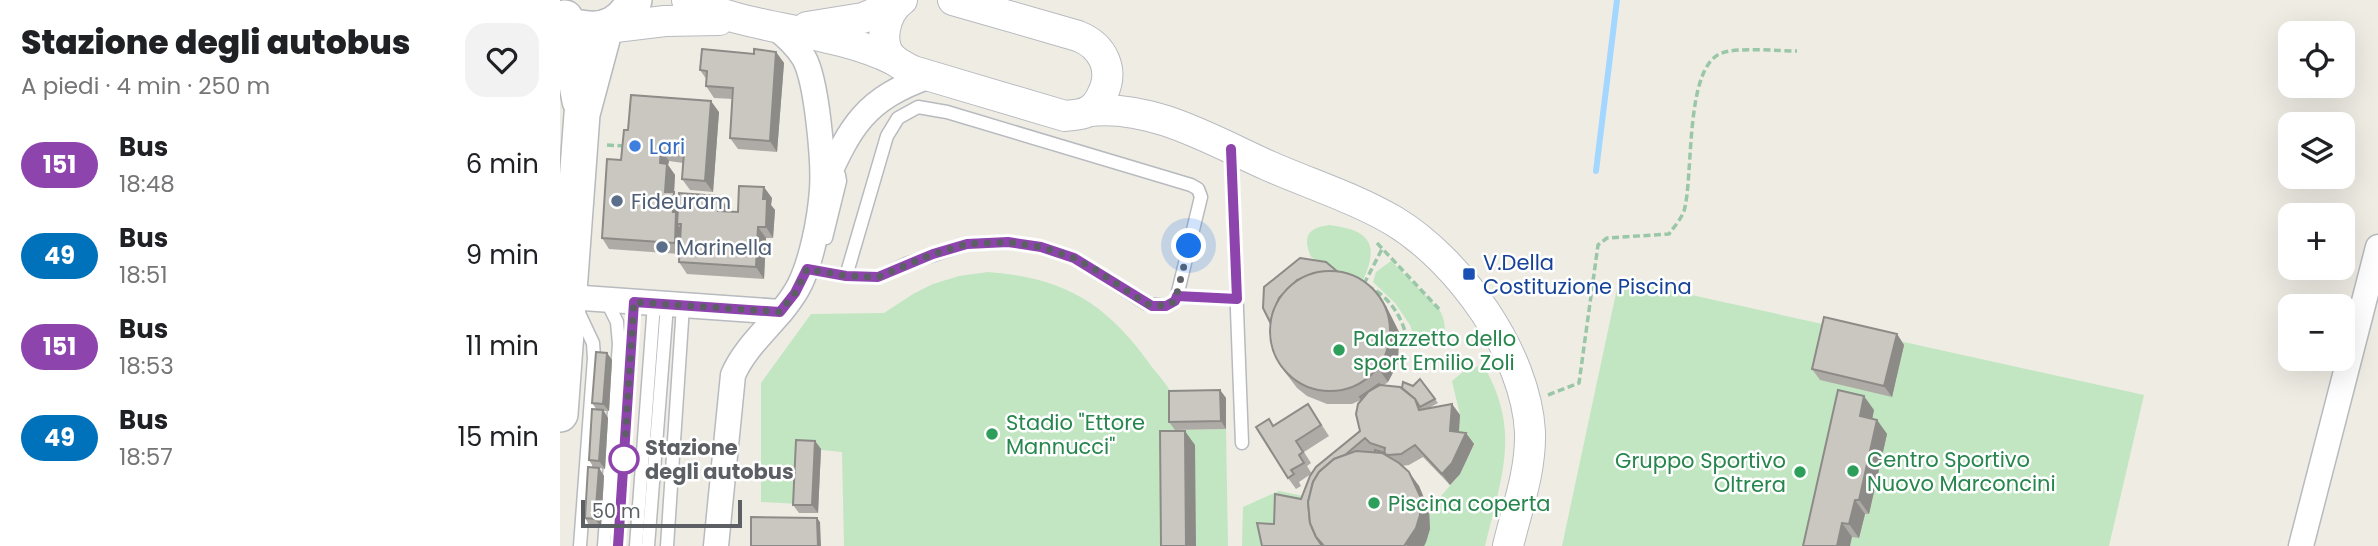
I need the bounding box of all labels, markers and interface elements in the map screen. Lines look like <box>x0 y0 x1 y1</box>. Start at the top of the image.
text: Stazione degli autobus <box>21 19 411 66</box>
map controls <box>2278 21 2355 371</box>
button: locate <box>2278 21 2355 98</box>
button: heart <box>465 23 539 97</box>
text: A piedi · 4 min · 250 m <box>21 70 270 102</box>
button: layers <box>2278 112 2355 189</box>
text: Bus <box>119 129 168 165</box>
place label: Lari <box>649 132 685 161</box>
marker: Lari <box>627 138 643 154</box>
text: 6 min <box>466 146 539 182</box>
text: 151 <box>43 148 76 181</box>
text: 18:48 <box>119 168 175 200</box>
place label: Fideuram <box>631 187 731 216</box>
marker: Fideuram <box>609 193 625 209</box>
button: + <box>2278 203 2355 280</box>
text: Bus <box>119 220 168 256</box>
your location <box>1171 228 1206 263</box>
place label: Marinella <box>676 233 772 262</box>
text: 9 min <box>466 237 539 273</box>
text: 49 <box>44 239 75 272</box>
marker: Marinella <box>654 239 670 255</box>
place label: V.Della Costituzione Piscina <box>1483 248 1692 301</box>
text: 18:51 <box>119 259 168 291</box>
marker: V.Della Costituzione Piscina <box>1461 266 1477 282</box>
button: − <box>2278 294 2355 371</box>
text: Bus <box>119 311 168 347</box>
place label: Palazzetto dello sport Emilio Zoli <box>1353 324 1516 377</box>
text: 11 min <box>466 328 539 364</box>
text: 151 <box>43 330 76 363</box>
marker: Palazzetto dello sport Emilio Zoli <box>1331 342 1347 358</box>
text: 18:53 <box>119 350 174 382</box>
text: Bus <box>119 402 168 438</box>
place label: Stadio "Ettore Mannucci" <box>1006 408 1145 461</box>
text: 15 min <box>458 419 539 455</box>
text: 49 <box>44 421 75 454</box>
marker: Stadio "Ettore Mannucci" <box>984 426 1000 442</box>
place label: Stazione degli autobus <box>645 433 794 486</box>
text: 18:57 <box>119 441 173 473</box>
marker: Stazione degli autobus <box>609 444 639 474</box>
place label: Centro Sportivo Nuovo Marconcini <box>1867 445 2056 498</box>
place label: Gruppo Sportivo Oltrera <box>1615 446 1786 499</box>
marker: Centro Sportivo Nuovo Marconcini <box>1845 463 1861 479</box>
marker: Gruppo Sportivo Oltrera <box>1792 464 1808 480</box>
place label: Piscina coperta <box>1388 489 1551 518</box>
marker: Piscina coperta <box>1366 495 1382 511</box>
scale bar <box>581 497 742 529</box>
text: 50 m <box>592 498 641 525</box>

